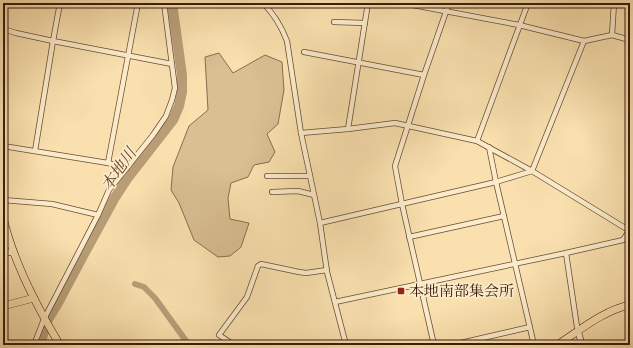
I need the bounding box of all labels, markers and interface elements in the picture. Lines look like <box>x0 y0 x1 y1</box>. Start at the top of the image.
water label: 本地川 <box>97 143 144 196</box>
place label: 本地南部集会所 <box>409 282 514 303</box>
marker: 本地南部集会所 <box>396 286 406 296</box>

